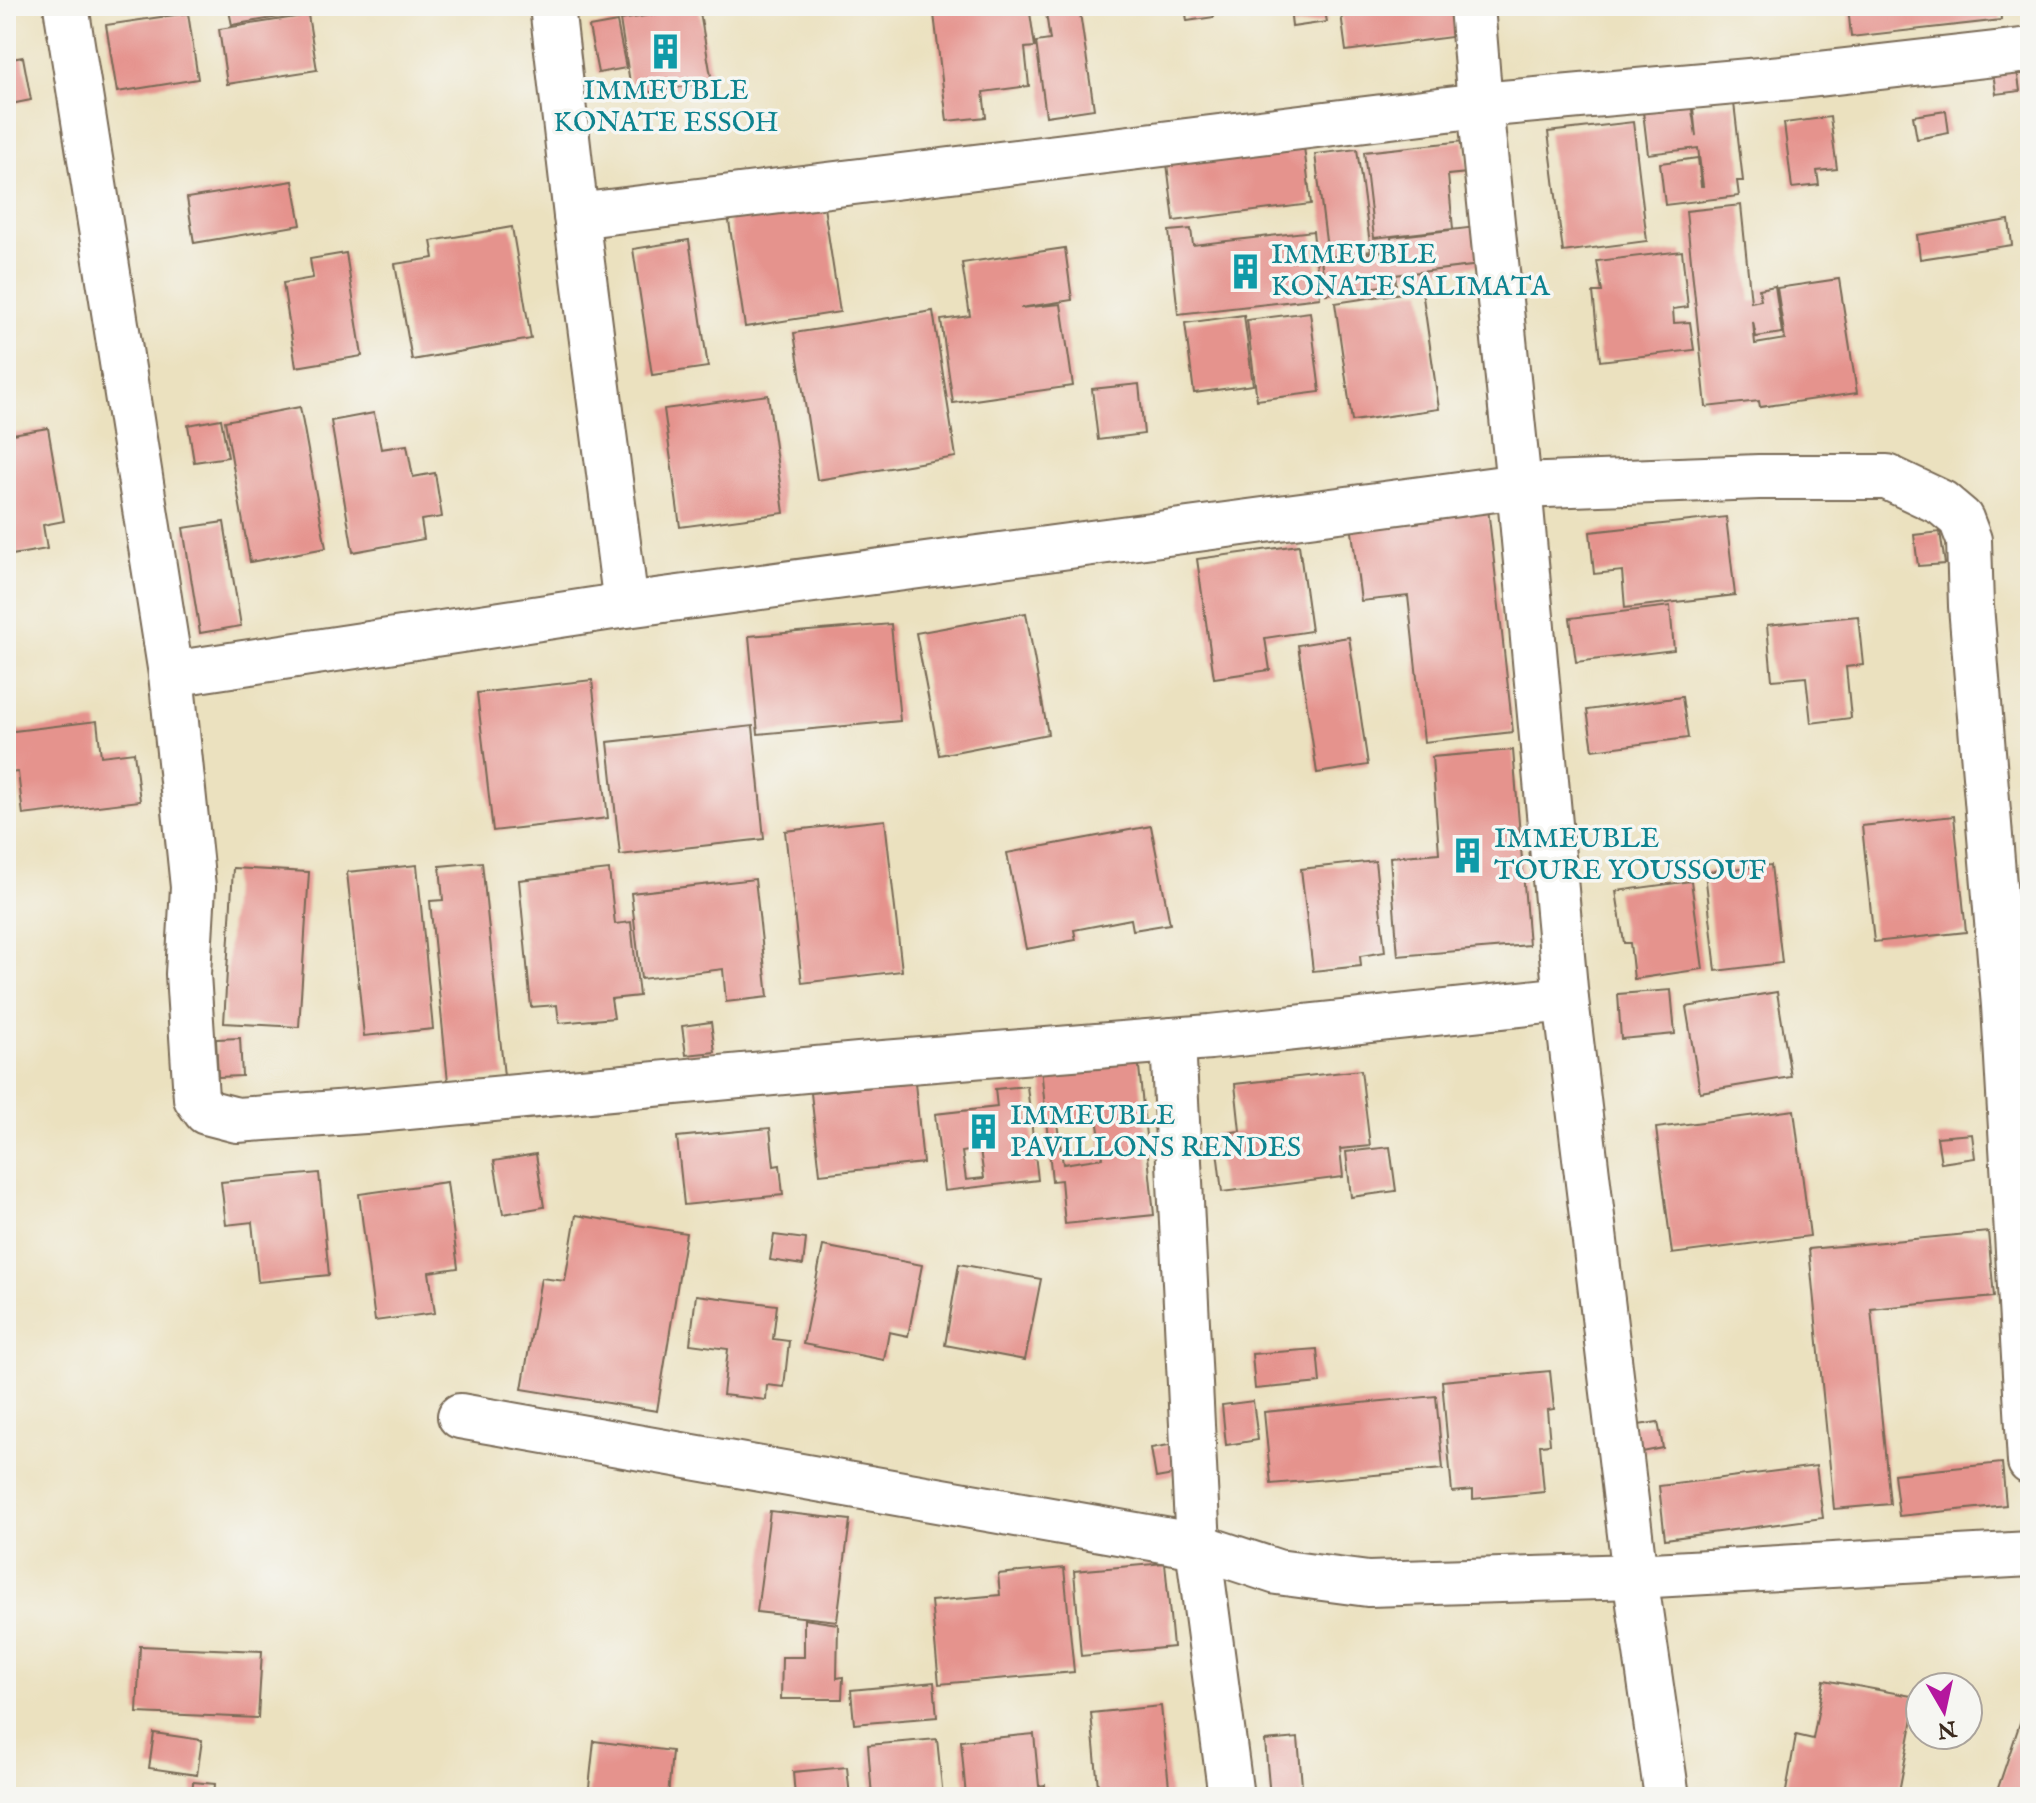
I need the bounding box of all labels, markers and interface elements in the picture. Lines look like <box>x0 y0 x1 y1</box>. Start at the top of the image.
building icon: IMMEUBLE KONATE ESSOH <box>647 32 685 70</box>
place label: IMMEUBLE KONATE ESSOH <box>553 74 779 141</box>
place label: IMMEUBLE KONATE SALIMATA <box>1271 238 1551 305</box>
building icon: IMMEUBLE KONATE SALIMATA <box>1226 252 1264 290</box>
place label: IMMEUBLE TOURE YOUSSOUF <box>1494 822 1766 889</box>
building icon: IMMEUBLE TOURE YOUSSOUF <box>1449 836 1487 874</box>
place label: IMMEUBLE PAVILLONS RENDES <box>1010 1099 1301 1166</box>
building icon: IMMEUBLE PAVILLONS RENDES <box>965 1113 1003 1151</box>
north arrow <box>1904 1671 1984 1751</box>
text: N <box>1935 1713 1959 1744</box>

